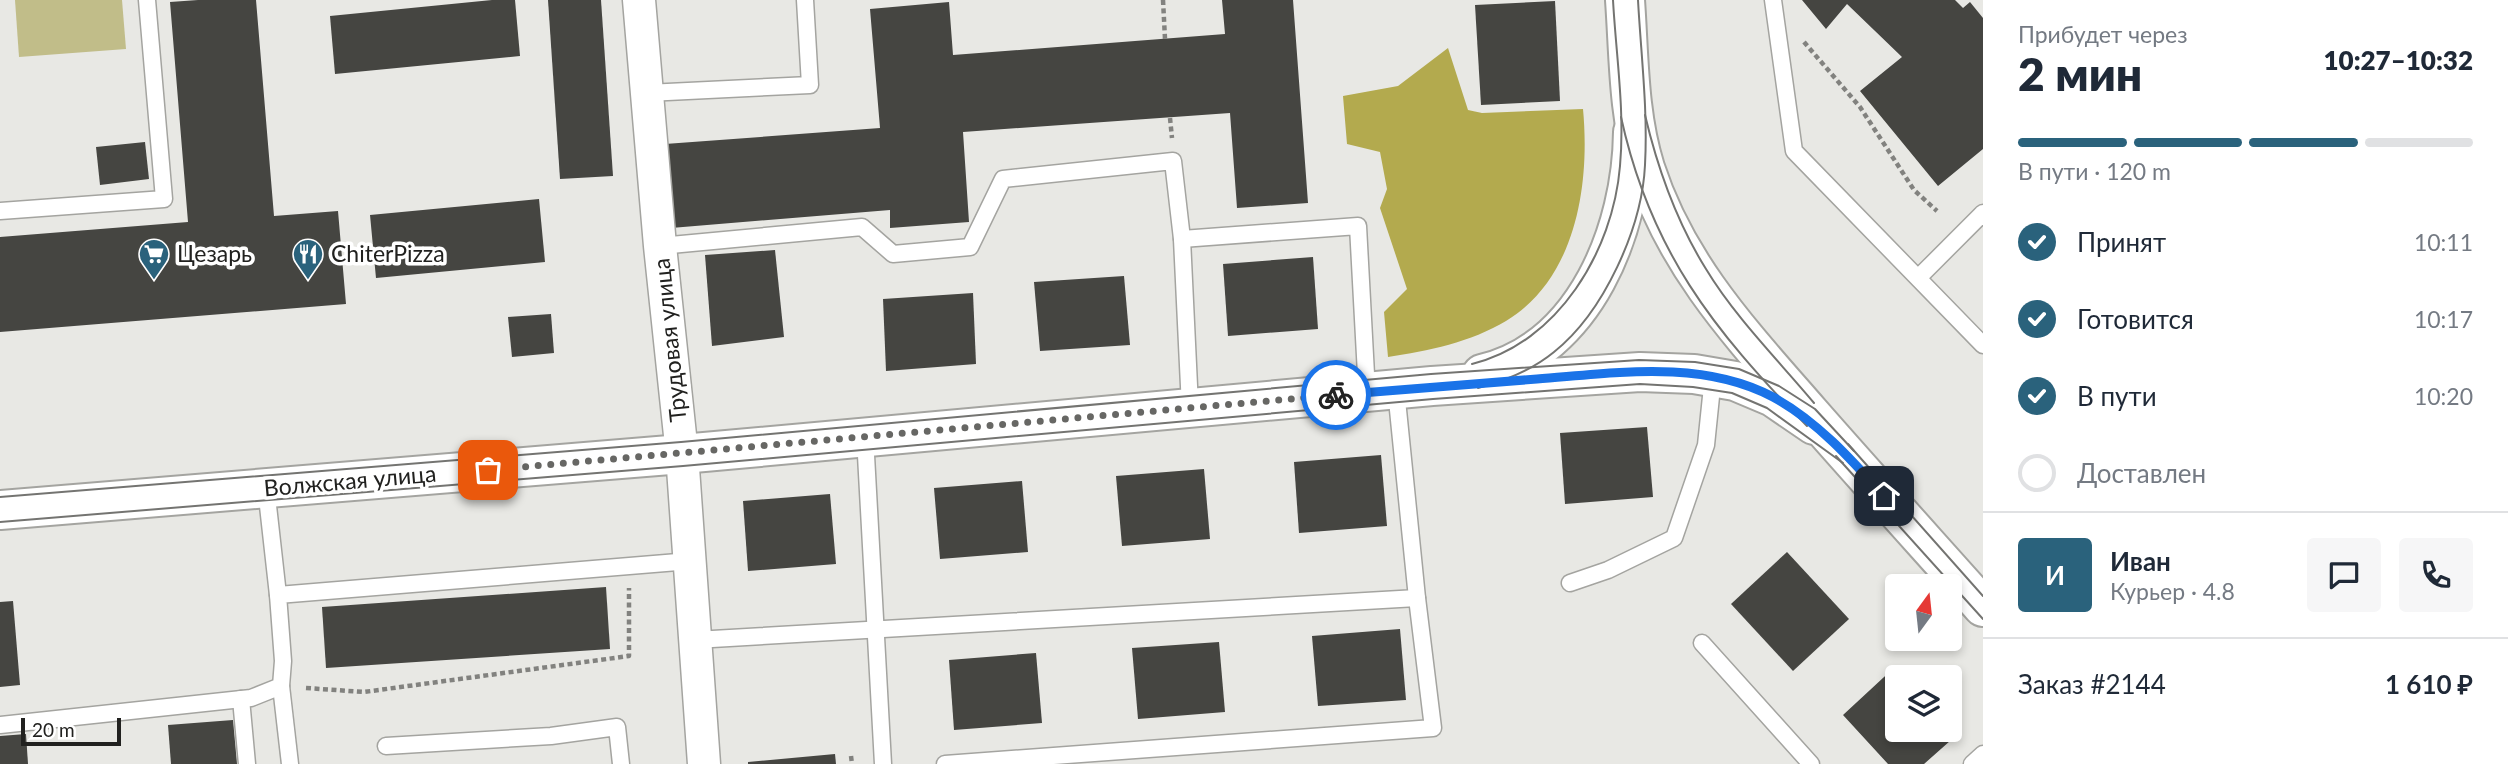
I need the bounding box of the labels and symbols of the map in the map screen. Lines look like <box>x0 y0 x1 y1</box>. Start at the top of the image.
supermarket icon: Цезарь <box>137 237 171 281</box>
restaurant icon: ChiterPizza <box>291 237 325 281</box>
place label: Цезарь <box>177 239 252 267</box>
place label: ChiterPizza <box>331 239 445 267</box>
street label: Трудовая улица <box>646 257 692 423</box>
courier <box>1301 360 1371 430</box>
pin <box>458 440 518 500</box>
street label: Волжская улица <box>263 459 437 501</box>
pin <box>1854 466 1914 526</box>
north arrow <box>1885 574 1962 651</box>
scale bar <box>21 715 121 747</box>

